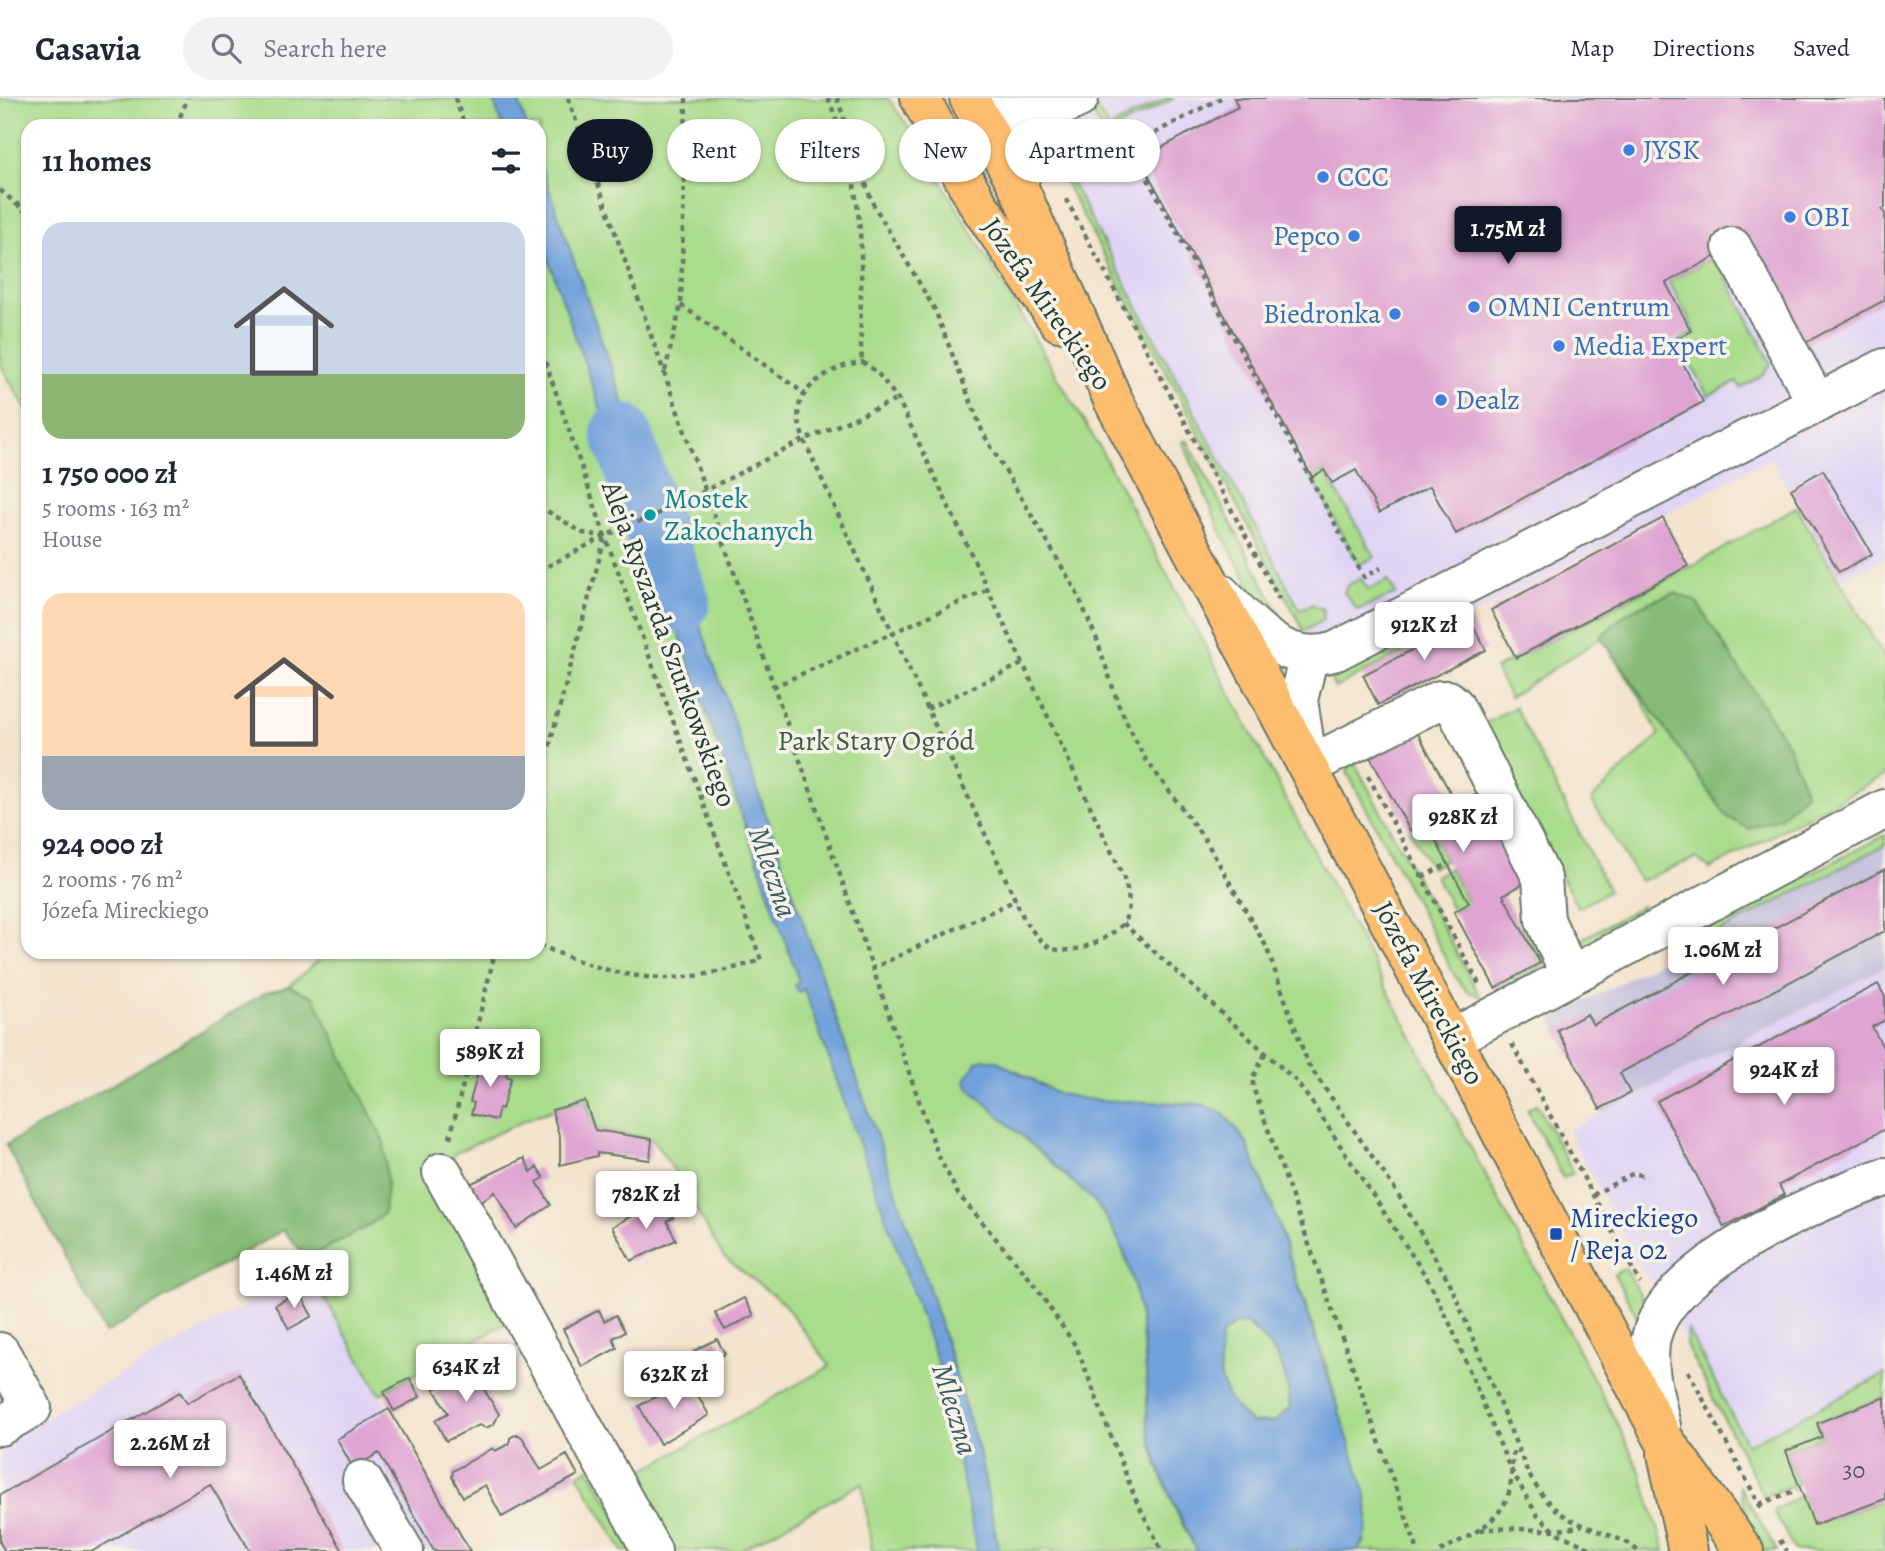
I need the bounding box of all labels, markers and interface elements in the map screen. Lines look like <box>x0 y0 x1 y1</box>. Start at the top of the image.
search box <box>183 17 673 80</box>
text: Casavia <box>35 26 141 71</box>
icon: search <box>207 29 245 67</box>
text: Search here <box>263 31 387 66</box>
text: Map <box>1570 32 1614 64</box>
text: Directions <box>1652 32 1755 64</box>
text: Saved <box>1793 32 1850 64</box>
chip: Buy <box>567 119 653 182</box>
chip: Rent <box>667 119 761 182</box>
chip: Filters <box>775 119 885 182</box>
chip: New <box>899 119 991 182</box>
chip: Apartment <box>1005 119 1160 182</box>
place label: JYSK <box>1643 131 1700 169</box>
text: 11 homes <box>42 141 152 181</box>
icon: filters <box>487 142 525 180</box>
marker: JYSK <box>1621 142 1637 158</box>
place label: CCC <box>1337 158 1389 196</box>
marker: CCC <box>1315 169 1331 185</box>
place label: OBI <box>1804 198 1850 236</box>
pin: 1.75M zł <box>1436 206 1580 266</box>
marker: OBI <box>1782 209 1798 225</box>
street label: Józefa Mireckiego <box>973 210 1121 398</box>
text: 1.75M zł <box>1470 213 1546 244</box>
place label: Pepco <box>1273 217 1340 255</box>
marker: Pepco <box>1346 228 1362 244</box>
icon: home <box>221 268 347 394</box>
place label: OMNI Centrum <box>1488 288 1670 326</box>
place label: Biedronka <box>1263 295 1381 333</box>
marker: OMNI Centrum <box>1466 299 1482 315</box>
marker: Biedronka <box>1387 306 1403 322</box>
place label: Media Expert <box>1573 327 1727 365</box>
marker: Media Expert <box>1551 338 1567 354</box>
place label: Dealz <box>1455 381 1520 419</box>
marker: Dealz <box>1433 392 1449 408</box>
text: 1 750 000 zł <box>42 453 177 493</box>
street label: Aleja Ryszarda Szurkowskiego <box>592 475 746 812</box>
place label: Mostek Zakochanych <box>664 480 814 550</box>
text: 5 rooms · 163 m² <box>42 493 189 524</box>
marker: Mostek Zakochanych <box>642 507 658 523</box>
text: House <box>42 524 102 555</box>
pin: 912K zł <box>1359 602 1489 662</box>
text: 912K zł <box>1391 609 1457 640</box>
icon: home <box>221 639 347 765</box>
park label: Park Stary Ogród <box>777 722 976 760</box>
pin: 928K zł <box>1398 794 1528 854</box>
text: 928K zł <box>1428 801 1498 832</box>
water label: Mleczna <box>739 821 807 923</box>
text: 924 000 zł <box>42 824 163 864</box>
text: 2 rooms · 76 m² <box>42 864 183 895</box>
street label: Józefa Mireckiego <box>1365 894 1493 1092</box>
text: Józefa Mireckiego <box>42 895 209 926</box>
pin: 1.06M zł <box>1651 928 1795 987</box>
text: 1.06M zł <box>1684 934 1762 965</box>
pin: 589K zł <box>425 1030 555 1089</box>
text: 589K zł <box>456 1036 524 1067</box>
pin: 924K zł <box>1719 1048 1849 1107</box>
text: 924K zł <box>1749 1054 1819 1085</box>
pin: 782K zł <box>581 1172 711 1231</box>
text: 782K zł <box>612 1178 680 1209</box>
place label: Mireckiego / Reja 02 <box>1570 1199 1698 1269</box>
marker: Mireckiego / Reja 02 <box>1548 1226 1564 1242</box>
pin: 1.46M zł <box>222 1250 366 1310</box>
text: 1.46M zł <box>256 1257 332 1288</box>
pin: 634K zł <box>401 1344 531 1404</box>
text: 634K zł <box>432 1351 500 1382</box>
pin: 632K zł <box>609 1352 739 1411</box>
text: 632K zł <box>640 1358 708 1389</box>
water label: Mleczna <box>922 1358 988 1460</box>
pin: 2.26M zł <box>98 1420 242 1480</box>
text: 2.26M zł <box>130 1427 210 1458</box>
house number: 30 <box>1843 1454 1865 1486</box>

